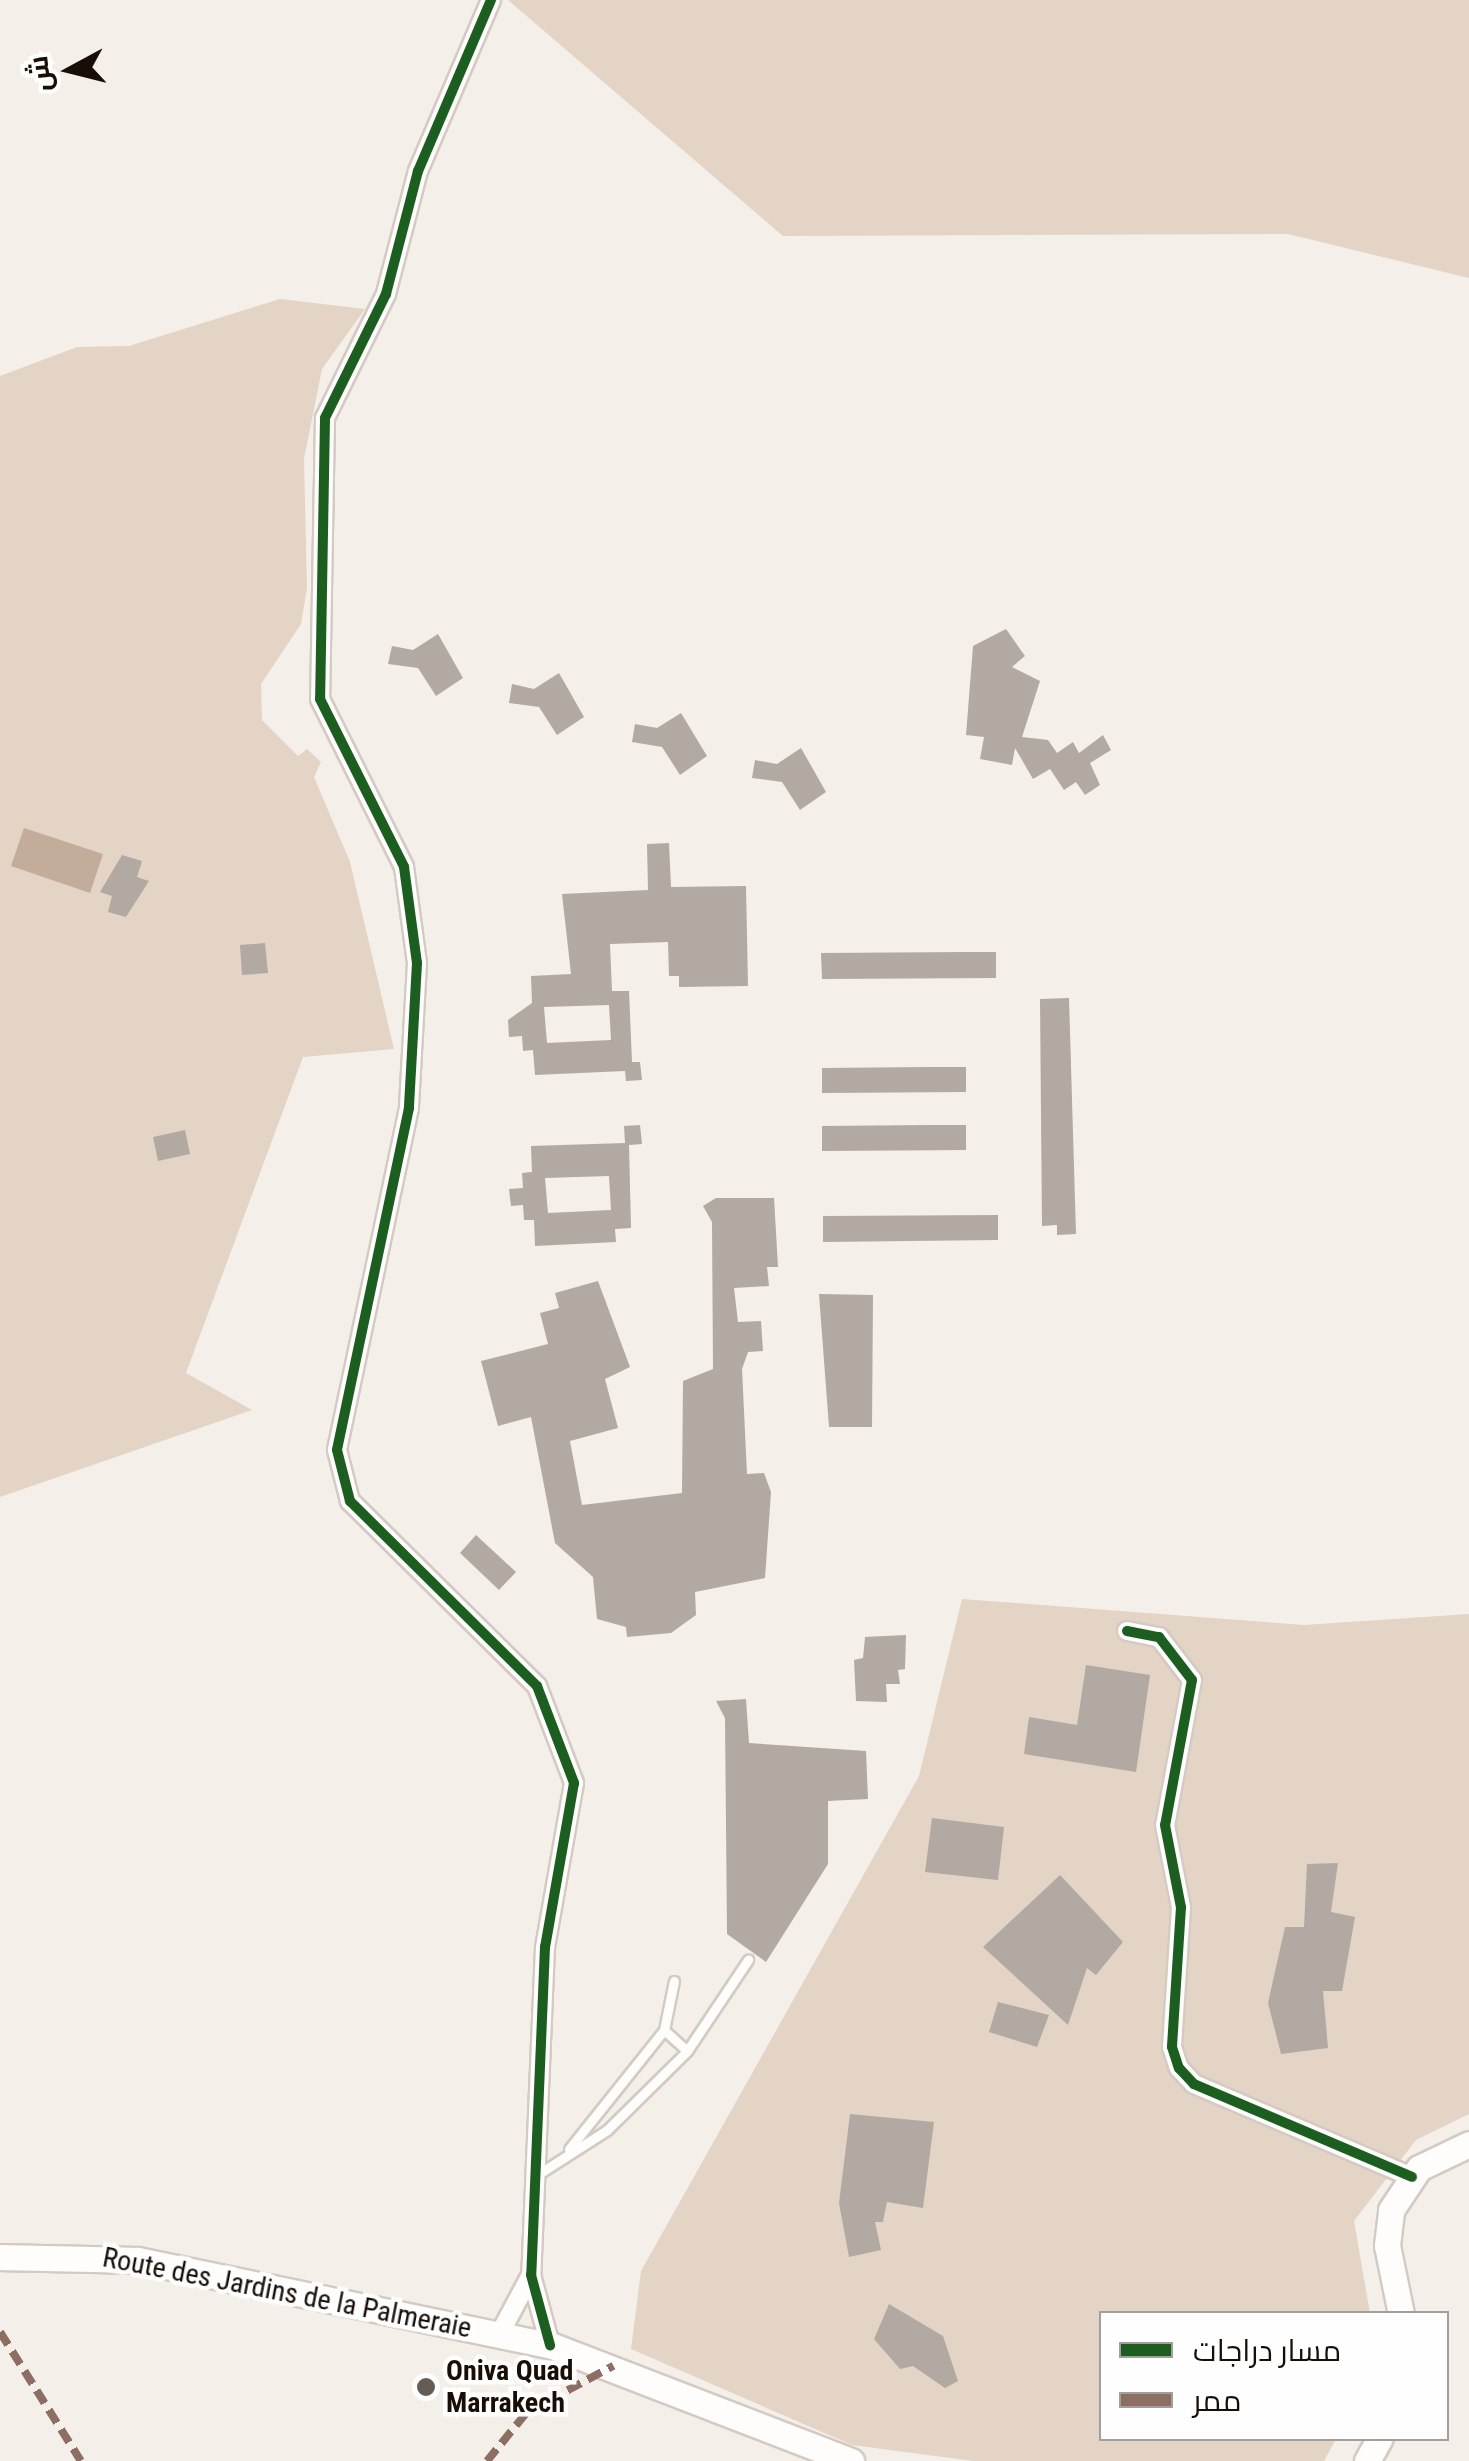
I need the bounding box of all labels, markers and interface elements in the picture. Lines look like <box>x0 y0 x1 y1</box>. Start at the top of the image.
north arrow <box>20 20 120 120</box>
text: ش <box>21 54 58 94</box>
street label: Route des Jardins de la Palmeraie <box>100 2241 474 2345</box>
legend <box>1099 2311 1449 2441</box>
text: مسار دراجات <box>1193 2333 1341 2368</box>
place label: Oniva Quad Marrakech <box>446 2354 573 2420</box>
marker: Oniva Quad Marrakech <box>415 2376 437 2398</box>
text: ممر <box>1193 2383 1242 2418</box>

